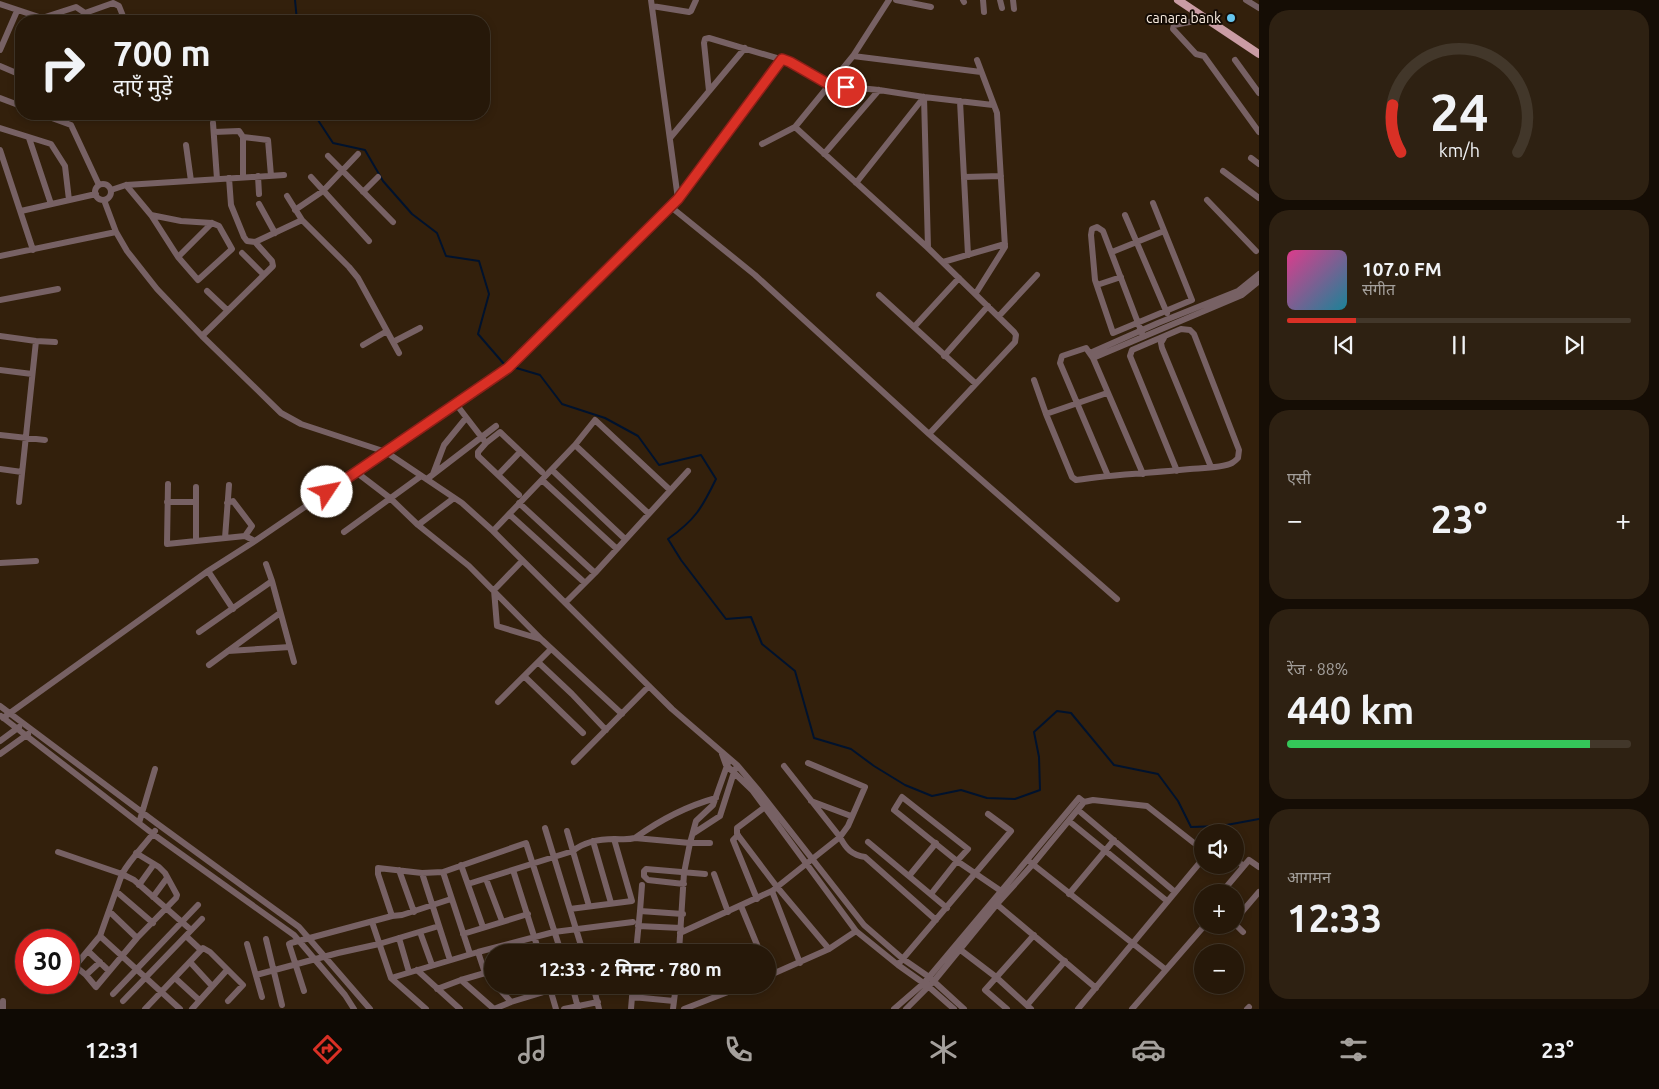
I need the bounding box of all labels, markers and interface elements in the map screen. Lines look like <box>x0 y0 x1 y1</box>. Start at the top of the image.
place label: canara bank <box>1146 10 1221 26</box>
marker: canara bank <box>1225 12 1237 24</box>
text: 700 m <box>113 33 211 73</box>
icon: right <box>30 35 95 100</box>
pin <box>825 66 867 108</box>
icon: arrive <box>832 73 860 101</box>
text: दाएँ मुड़ें <box>113 74 173 99</box>
text: 24 <box>1430 83 1488 141</box>
text: km/h <box>1438 140 1480 160</box>
text: 107.0 FM <box>1362 258 1442 280</box>
text: संगीत <box>1362 280 1395 298</box>
icon: previous <box>1330 331 1358 359</box>
icon: pause <box>1445 331 1473 359</box>
icon: next <box>1560 331 1588 359</box>
position arrow <box>300 465 352 517</box>
text: एसी <box>1287 469 1311 487</box>
text: 23° <box>1431 498 1487 540</box>
text: − <box>1287 504 1303 535</box>
text: + <box>1615 504 1631 535</box>
text: रेंज · 88% <box>1287 660 1348 678</box>
text: 440 km <box>1287 689 1414 731</box>
map controls <box>1194 824 1244 994</box>
button: sound <box>1194 824 1244 874</box>
text: आगमन <box>1287 868 1331 886</box>
button: + <box>1194 884 1244 934</box>
text: 12:33 <box>1287 897 1382 939</box>
speed limit sign: 30 <box>15 929 80 994</box>
button: − <box>1194 944 1244 994</box>
text: 12:33 · 2 मिनट · 780 m <box>538 958 722 980</box>
icon: directions <box>310 1032 345 1067</box>
icon: music <box>515 1032 550 1067</box>
icon: phone <box>721 1032 756 1067</box>
icon: climate <box>926 1032 961 1067</box>
icon: car <box>1131 1032 1166 1067</box>
icon: filters <box>1336 1032 1371 1067</box>
text: 12:31 <box>85 1037 140 1062</box>
text: 23° <box>1541 1037 1574 1062</box>

